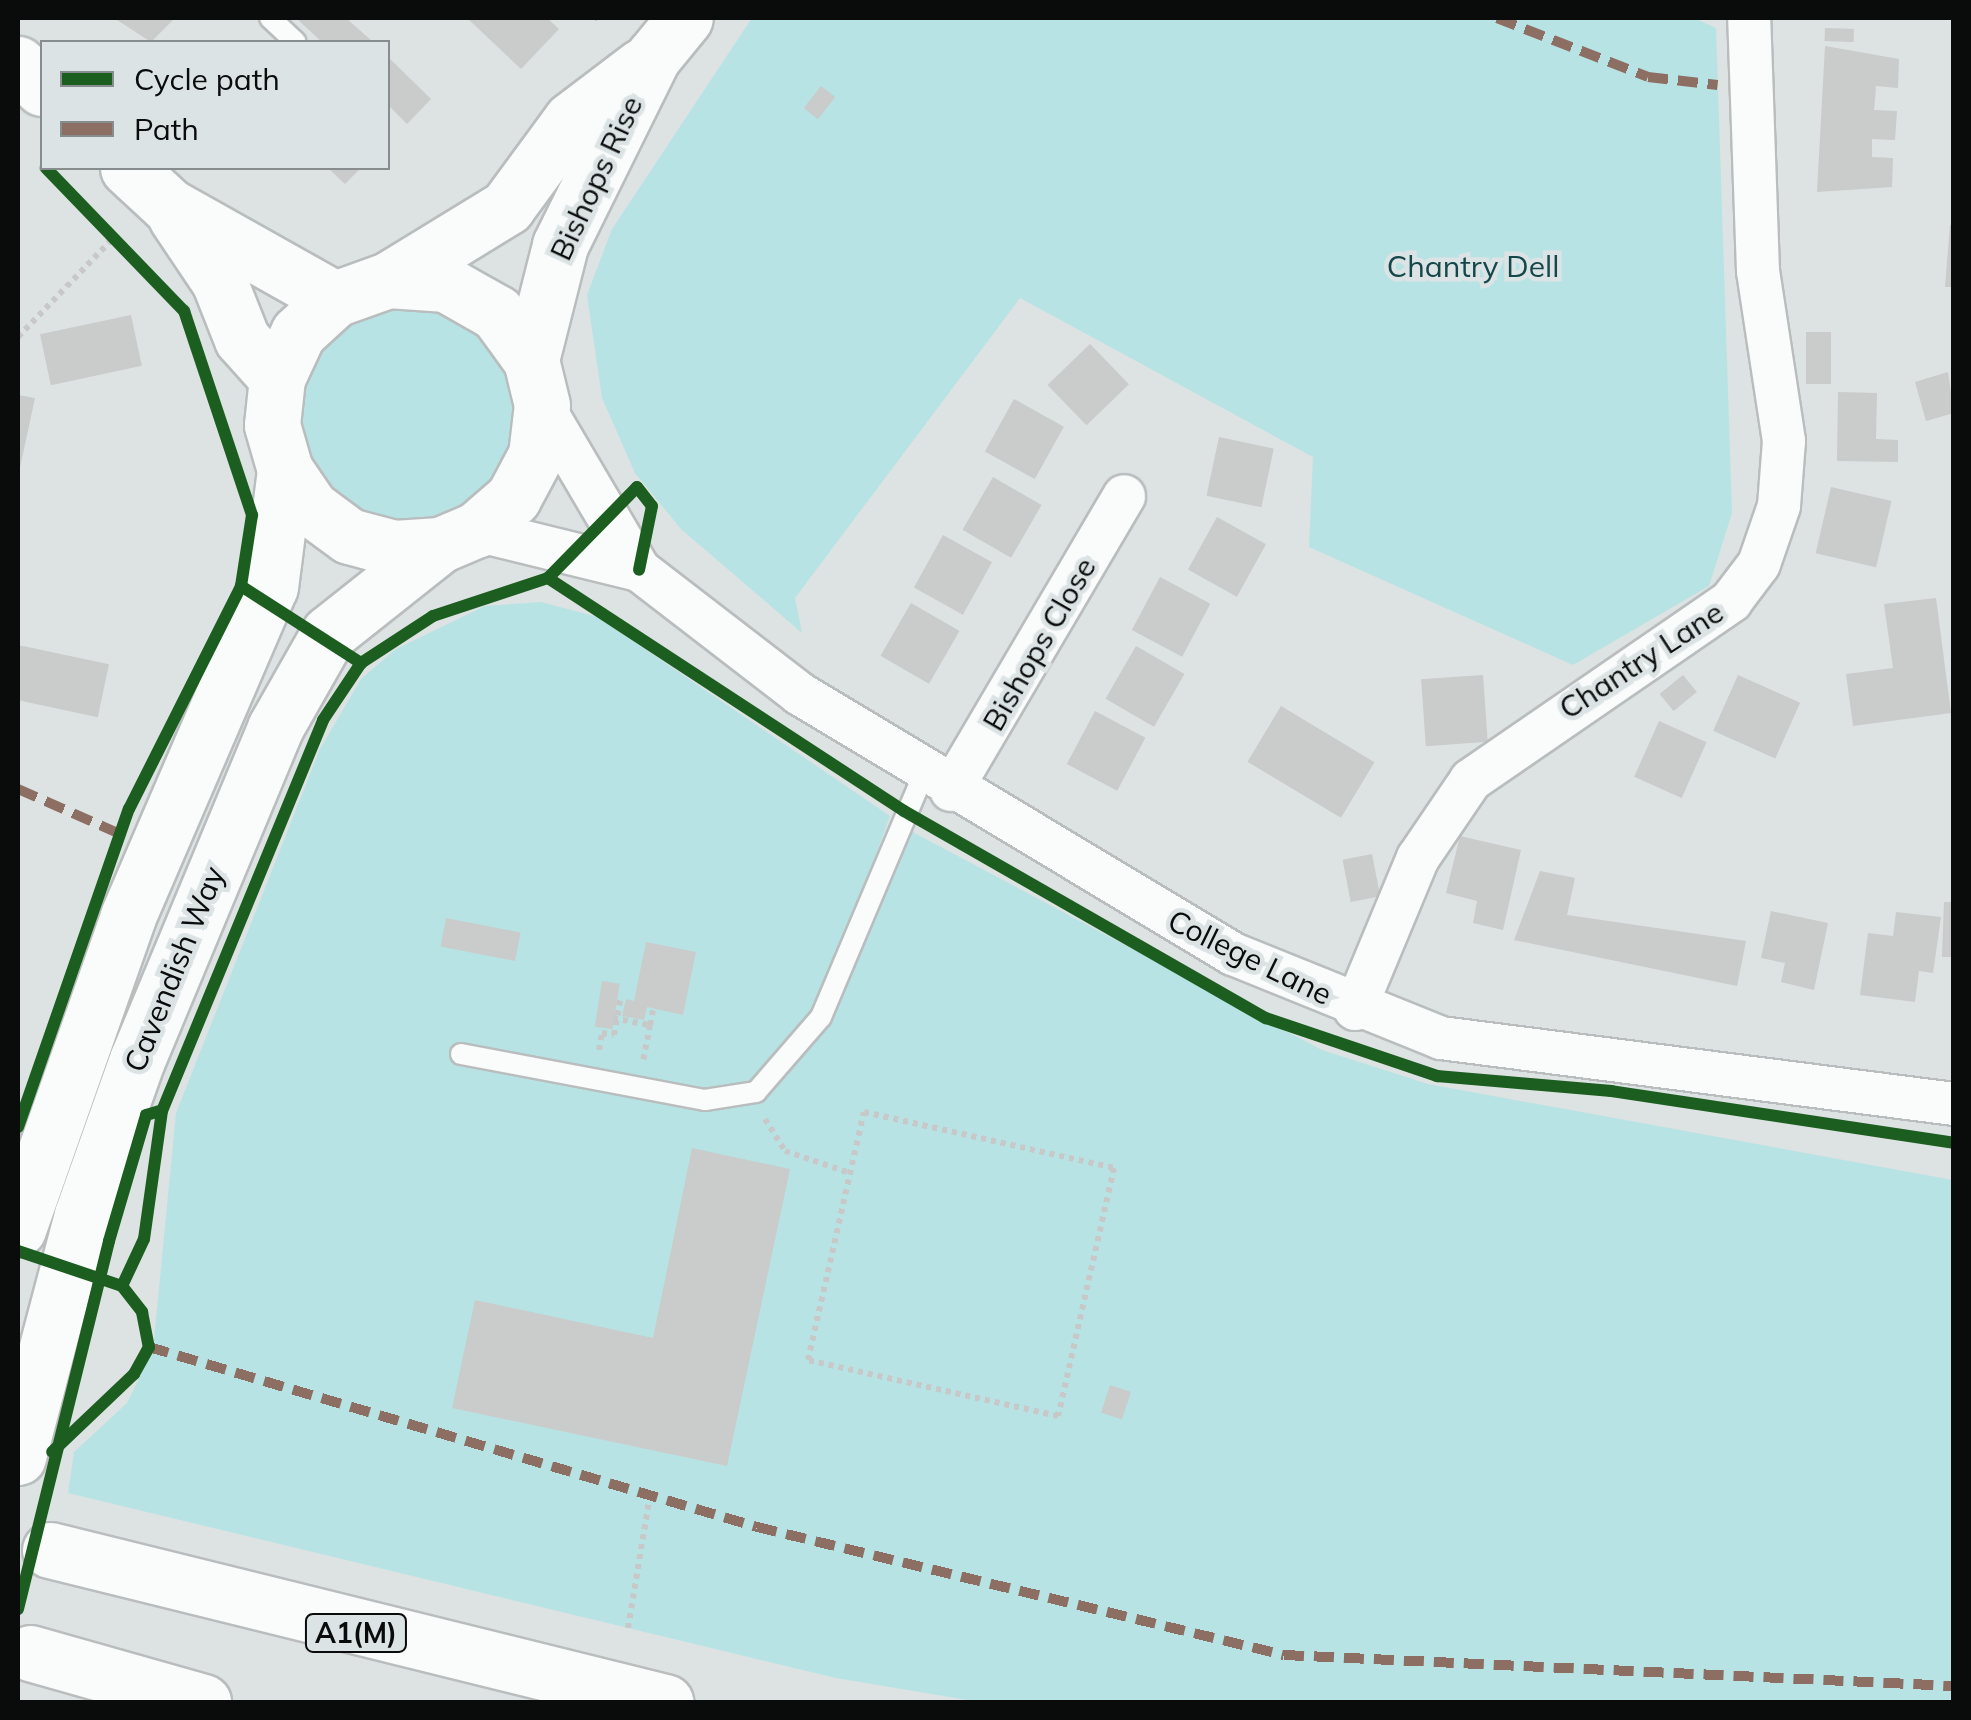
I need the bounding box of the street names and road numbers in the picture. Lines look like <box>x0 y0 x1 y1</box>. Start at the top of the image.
street label: Bishops Rise <box>542 90 650 266</box>
street label: Bishops Close <box>975 551 1103 737</box>
street label: Chantry Lane <box>1552 594 1730 726</box>
street label: Cavendish Way <box>116 861 232 1077</box>
street label: College Lane <box>1162 902 1338 1012</box>
road number: A1(M) <box>304 1610 408 1656</box>

